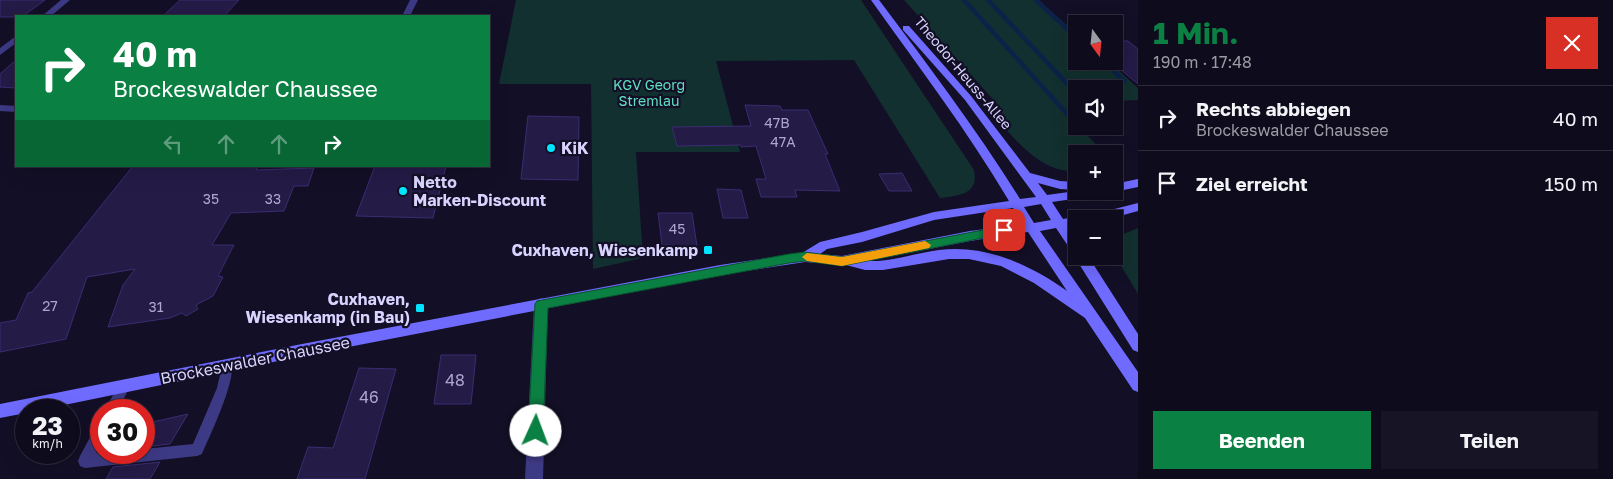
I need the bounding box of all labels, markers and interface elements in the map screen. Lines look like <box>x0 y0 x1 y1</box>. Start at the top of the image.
street label: Theodor-Heuss-Allee <box>911 13 1016 133</box>
north arrow <box>1068 15 1122 70</box>
map controls <box>1068 15 1123 265</box>
text: 1 Min. <box>1153 15 1239 51</box>
button: close <box>1546 17 1598 69</box>
text: 40 m <box>113 33 197 75</box>
icon: right <box>30 35 95 100</box>
text: 190 m · 17:48 <box>1153 52 1252 72</box>
text: Brockeswalder Chaussee <box>113 75 378 102</box>
park label: KGV Georg Stremlau <box>613 76 685 109</box>
button: sound <box>1068 80 1123 135</box>
text: Rechts abbiegen <box>1196 97 1351 120</box>
icon: right <box>1153 104 1181 132</box>
text: 40 m <box>1553 107 1598 130</box>
house number: 47B <box>764 114 790 131</box>
text: Brockeswalder Chaussee <box>1196 120 1389 140</box>
icon: left <box>159 130 187 158</box>
icon: ahead <box>212 130 240 158</box>
icon: ahead <box>265 130 293 158</box>
icon: right <box>318 130 346 158</box>
house number: 47A <box>770 133 796 150</box>
place label: KiK <box>561 138 589 158</box>
marker: KiK <box>545 142 557 154</box>
button: + <box>1068 145 1123 200</box>
icon: arrive <box>1153 169 1181 197</box>
place label: Netto Marken-Discount <box>413 172 546 210</box>
text: Ziel erreicht <box>1196 172 1308 195</box>
text: 150 m <box>1544 172 1598 195</box>
marker: Netto Marken-Discount <box>397 185 409 197</box>
house number: 35 <box>203 190 219 207</box>
house number: 33 <box>265 190 281 207</box>
pin <box>983 209 1025 251</box>
button: − <box>1068 210 1123 265</box>
icon: arrive <box>990 216 1018 244</box>
house number: 45 <box>669 220 685 237</box>
place label: Cuxhaven, Wiesenkamp <box>511 240 698 260</box>
marker: Cuxhaven, Wiesenkamp <box>702 244 714 256</box>
place label: Cuxhaven, Wiesenkamp (in Bau) <box>246 289 410 327</box>
house number: 27 <box>42 297 58 314</box>
house number: 31 <box>149 298 164 315</box>
marker: Cuxhaven, Wiesenkamp (in Bau) <box>414 302 426 314</box>
street label: Brockeswalder Chaussee <box>159 332 351 388</box>
house number: 48 <box>445 370 465 390</box>
house number: 46 <box>359 387 379 407</box>
speed limit sign: 30 <box>90 399 155 464</box>
position arrow <box>509 404 561 456</box>
text: 23 <box>32 410 63 441</box>
button: Beenden <box>1153 411 1371 469</box>
button: Teilen <box>1381 411 1598 469</box>
text: km/h <box>32 436 63 451</box>

